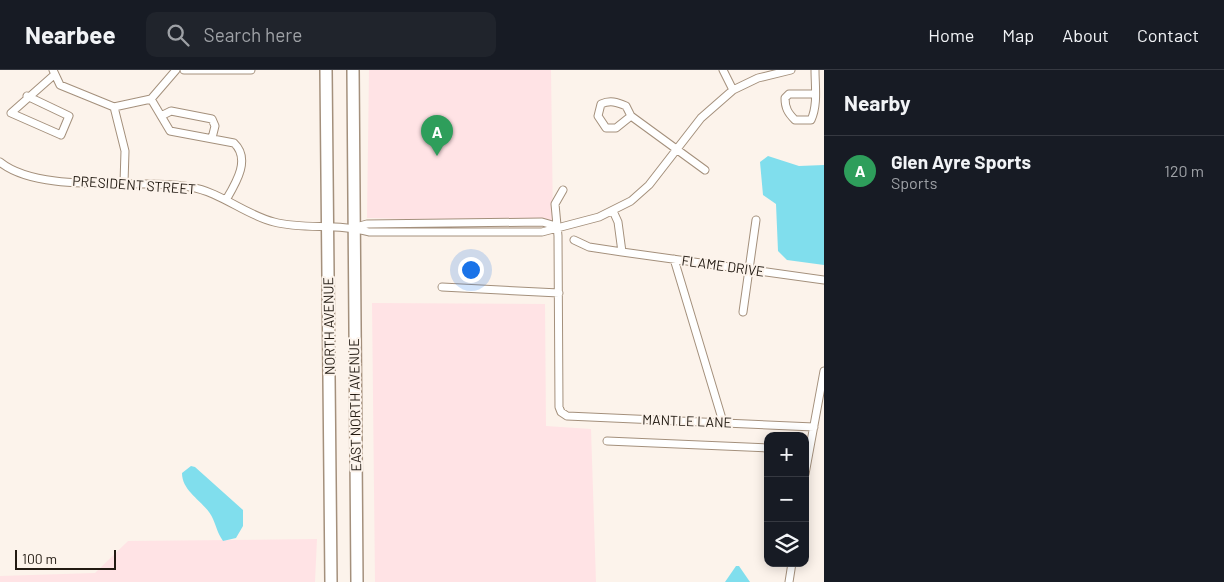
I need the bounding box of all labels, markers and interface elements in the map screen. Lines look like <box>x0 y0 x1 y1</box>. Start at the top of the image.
search box <box>146 12 496 57</box>
text: Nearbee <box>25 20 116 49</box>
icon: search <box>164 21 192 49</box>
text: Search here <box>204 23 302 46</box>
text: Home <box>928 24 974 46</box>
text: Map <box>1002 24 1034 46</box>
text: About <box>1062 24 1109 46</box>
text: Contact <box>1137 24 1199 46</box>
text: Nearby <box>844 90 910 115</box>
pin: A <box>421 115 453 156</box>
text: Glen Ayre Sports <box>891 150 1031 173</box>
text: A <box>855 161 865 180</box>
text: 120 m <box>1164 161 1204 180</box>
street label: PRESIDENT STREET <box>72 172 196 197</box>
text: Sports <box>891 173 937 192</box>
street label: FLAME DRIVE <box>680 251 766 280</box>
your location <box>458 257 484 283</box>
street label: NORTH AVENUE <box>319 277 338 375</box>
street label: EAST NORTH AVENUE <box>345 338 364 472</box>
street label: MANTLE LANE <box>642 410 732 431</box>
map controls <box>764 432 809 567</box>
button: + <box>764 432 809 477</box>
button: − <box>764 477 809 522</box>
button: layers <box>764 522 809 567</box>
scale bar <box>15 547 116 570</box>
text: 100 m <box>22 550 57 567</box>

